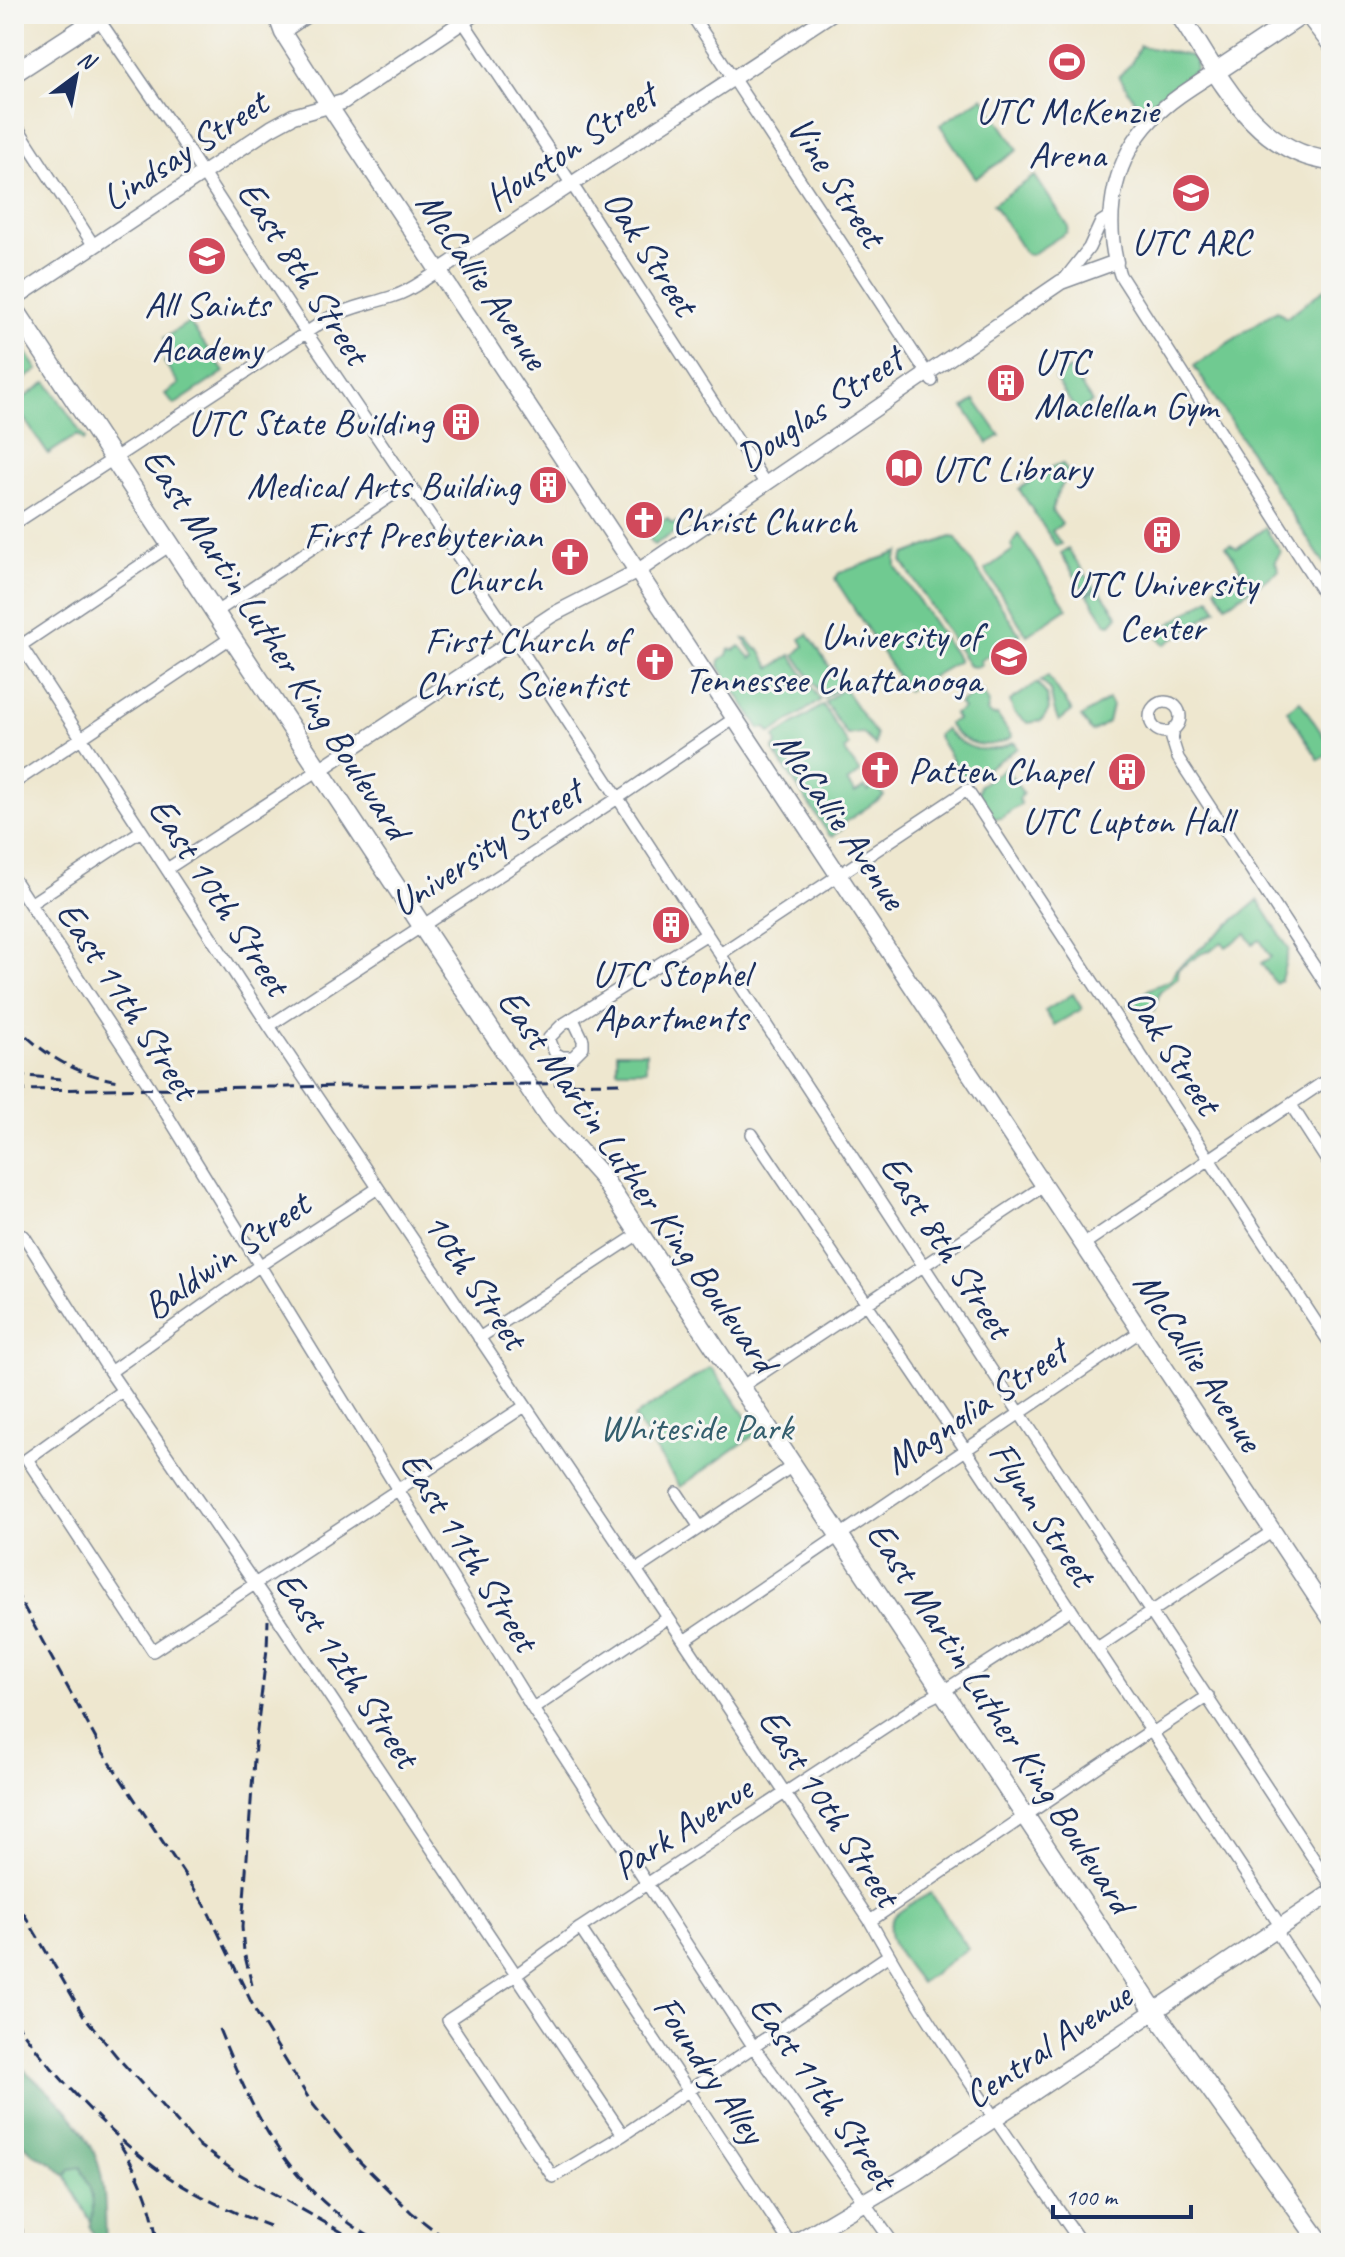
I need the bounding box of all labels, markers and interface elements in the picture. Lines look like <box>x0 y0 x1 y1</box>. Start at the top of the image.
north arrow <box>36 36 116 116</box>
sports icon: UTC McKenzie Arena <box>1046 41 1088 83</box>
text: N <box>73 44 102 77</box>
street label: Houston Street <box>476 69 670 221</box>
street label: Lindsay Street <box>93 78 279 221</box>
place label: UTC McKenzie Arena <box>975 87 1161 178</box>
street label: Vine Street <box>777 107 898 258</box>
street label: East 8th Street <box>227 172 382 376</box>
school or university icon: UTC ARC <box>1170 172 1212 214</box>
street label: Oak Street <box>593 181 710 327</box>
street label: McCallie Avenue <box>406 182 561 380</box>
place label: UTC ARC <box>1132 218 1254 265</box>
school or university icon: All Saints Academy <box>186 235 228 277</box>
place label: All Saints Academy <box>144 281 273 372</box>
street label: Douglas Street <box>727 333 916 481</box>
place label: UTC Maclellan Gym <box>1034 338 1221 429</box>
building icon: UTC Maclellan Gym <box>985 362 1027 404</box>
place label: UTC State Building <box>188 399 435 446</box>
building icon: UTC State Building <box>440 401 482 443</box>
street label: East Martin Luther King Boulevard <box>132 439 424 853</box>
place label: UTC Library <box>932 445 1094 492</box>
library icon: UTC Library <box>883 447 925 489</box>
place label: Medical Arts Building <box>247 462 522 509</box>
building icon: Medical Arts Building <box>527 464 569 506</box>
place label: Christ Church <box>672 497 859 544</box>
church icon: Christ Church <box>623 499 665 541</box>
place label: First Presbyterian Church <box>304 512 544 603</box>
building icon: UTC University Center <box>1141 514 1183 556</box>
church icon: First Presbyterian Church <box>549 536 591 578</box>
place label: UTC University Center <box>1067 560 1260 651</box>
place label: University of Tennessee Chattanooga <box>684 612 989 703</box>
place label: First Church of Christ, Scientist <box>415 617 635 708</box>
school or university icon: University of Tennessee Chattanooga <box>988 636 1030 678</box>
church icon: First Church of Christ, Scientist <box>634 641 676 683</box>
street label: McCallie Avenue <box>764 722 919 920</box>
place label: Patten Chapel <box>908 747 1095 794</box>
church icon: Patten Chapel <box>859 749 901 791</box>
building icon: UTC Lupton Hall <box>1106 751 1148 793</box>
street label: University Street <box>382 765 595 927</box>
street label: East 10th Street <box>138 788 303 1007</box>
place label: UTC Lupton Hall <box>1022 797 1239 844</box>
street label: East 11th Street <box>46 892 211 1111</box>
building icon: UTC Stophel Apartments <box>650 904 692 946</box>
place label: UTC Stophel Apartments <box>592 950 757 1041</box>
street label: East Martin Luther King Boulevard <box>487 980 791 1386</box>
street label: Oak Street <box>1116 980 1233 1126</box>
street label: East 8th Street <box>870 1146 1025 1350</box>
street label: Baldwin Street <box>134 1179 322 1330</box>
street label: 10th Street <box>413 1203 540 1361</box>
street label: McCallie Avenue <box>1123 1263 1275 1462</box>
street label: Magnolia Street <box>875 1325 1080 1485</box>
park label: Whiteside Park <box>599 1404 796 1451</box>
street label: Flynn Street <box>979 1432 1108 1597</box>
street label: East 11th Street <box>390 1443 551 1663</box>
street label: East Martin Luther King Boulevard <box>856 1513 1148 1927</box>
street label: East 12th Street <box>265 1562 432 1779</box>
street label: East 10th Street <box>748 1699 913 1918</box>
street label: Park Avenue <box>604 1764 763 1890</box>
street label: Central Avenue <box>955 1971 1142 2119</box>
street label: Foundry Alley <box>643 1986 778 2155</box>
street label: East 11th Street <box>739 1986 910 2201</box>
scale bar <box>1053 2169 1191 2219</box>
text: 100 m <box>1065 2182 1119 2212</box>

